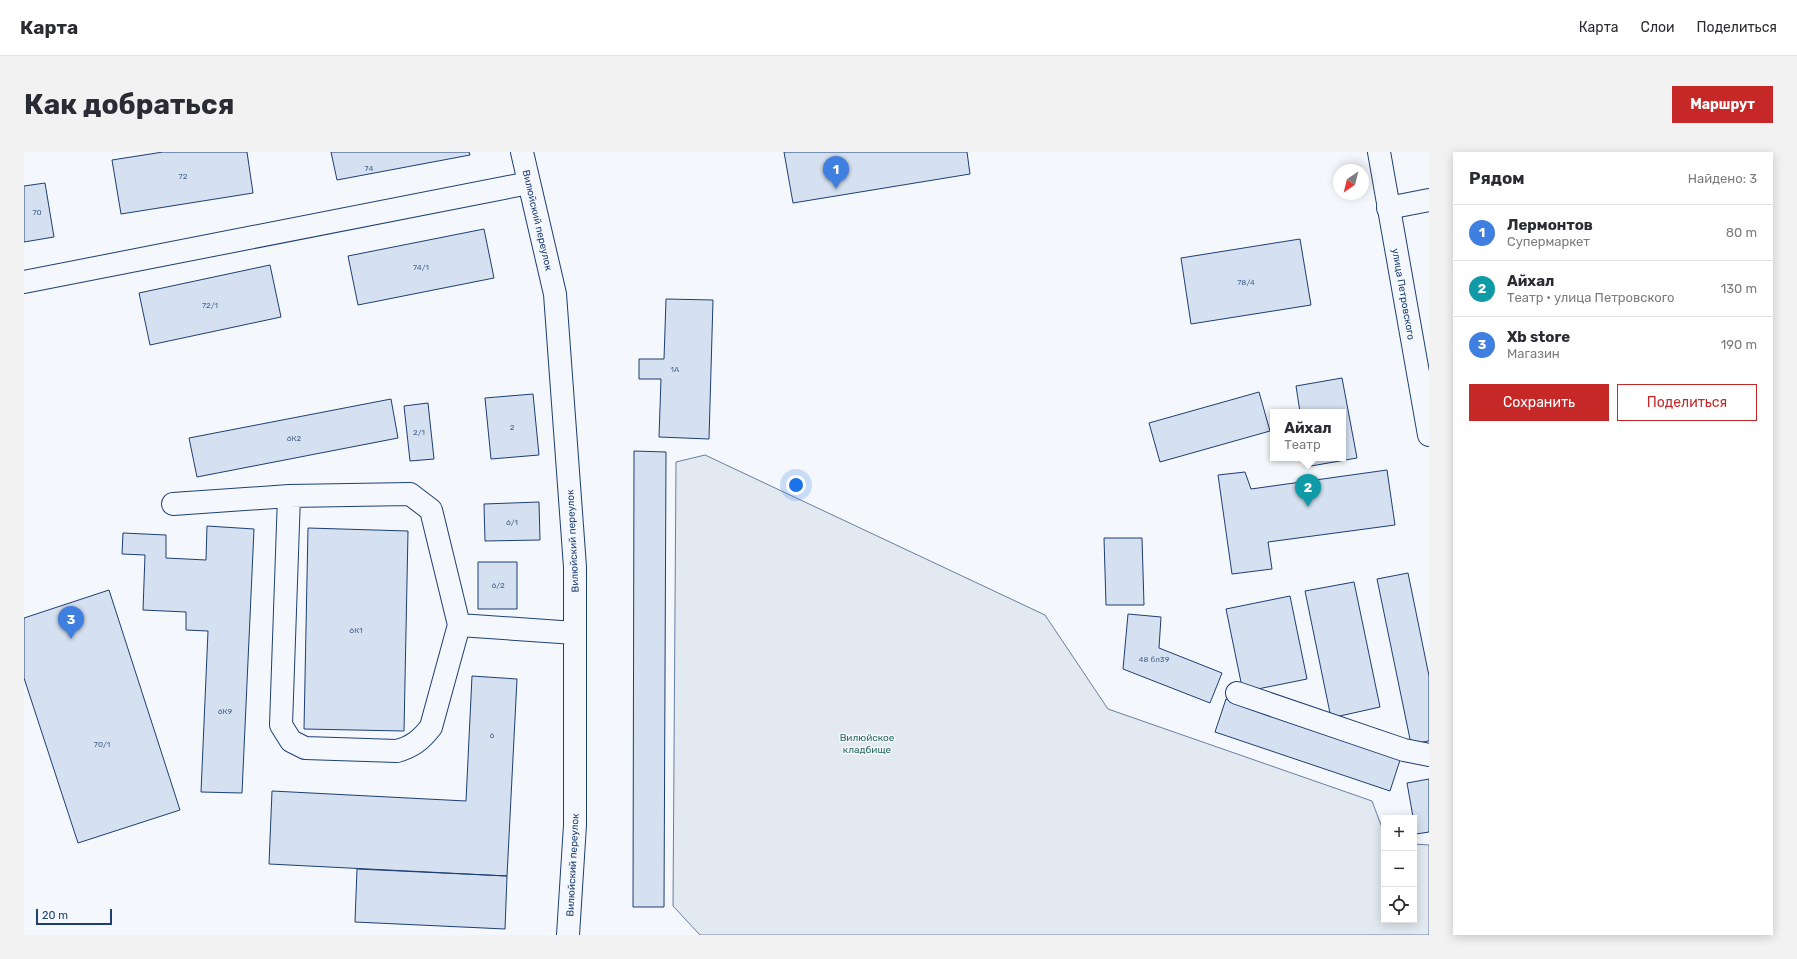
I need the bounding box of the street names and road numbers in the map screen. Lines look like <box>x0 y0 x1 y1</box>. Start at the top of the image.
street label: Вилюйский переулок <box>520 169 555 272</box>
street label: улица Петровского <box>1389 247 1417 341</box>
street label: Вилюйский переулок <box>564 489 582 593</box>
street label: Вилюйский переулок <box>564 813 582 917</box>

